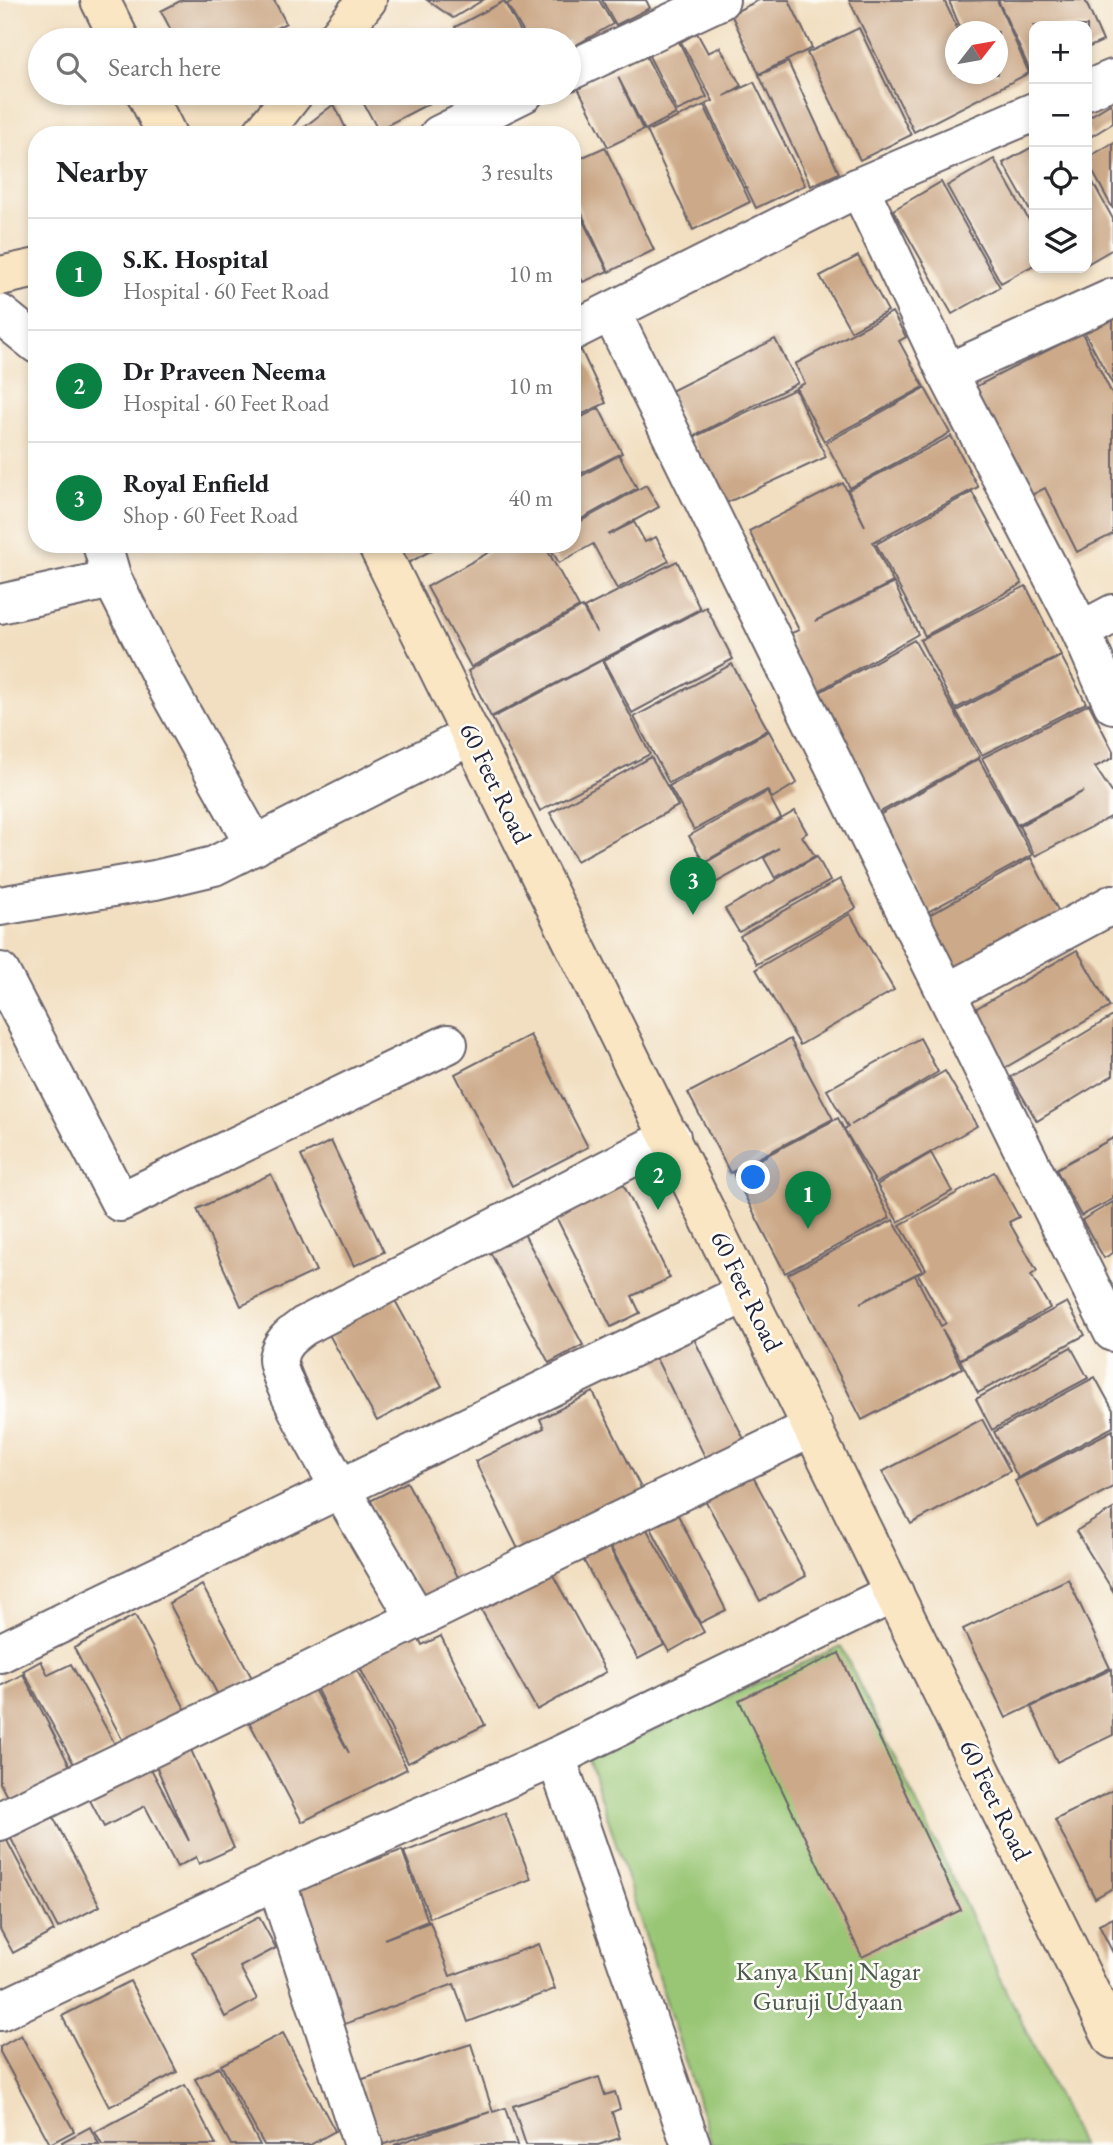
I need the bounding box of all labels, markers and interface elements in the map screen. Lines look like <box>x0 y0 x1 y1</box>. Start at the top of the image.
north arrow <box>945 21 1008 84</box>
map controls <box>1029 21 1092 273</box>
button: + <box>1029 21 1092 84</box>
search box <box>28 28 581 105</box>
icon: search <box>52 48 90 86</box>
text: Search here <box>108 50 221 84</box>
button: − <box>1029 84 1092 147</box>
button: locate <box>1029 147 1092 210</box>
text: Nearby <box>56 152 148 191</box>
text: 3 results <box>481 157 553 187</box>
button: layers <box>1029 210 1092 273</box>
text: S.K. Hospital <box>123 242 269 276</box>
text: 1 <box>73 259 85 289</box>
text: 10 m <box>508 259 553 289</box>
text: Hospital · 60 Feet Road <box>123 276 329 306</box>
text: Dr Praveen Neema <box>123 354 326 388</box>
text: 2 <box>73 371 85 401</box>
text: 10 m <box>508 371 553 401</box>
text: Hospital · 60 Feet Road <box>123 388 329 418</box>
text: Royal Enfield <box>123 466 270 500</box>
text: 3 <box>73 483 85 513</box>
text: 40 m <box>508 483 553 513</box>
text: Shop · 60 Feet Road <box>123 500 298 530</box>
street label: 60 Feet Road <box>452 717 540 850</box>
pin: 3 <box>670 857 716 915</box>
pin: 2 <box>635 1152 681 1210</box>
your location <box>736 1160 770 1194</box>
pin: 1 <box>785 1171 831 1229</box>
street label: 60 Feet Road <box>703 1225 791 1358</box>
street label: 60 Feet Road <box>952 1734 1040 1867</box>
park label: Kanya Kunj Nagar Guruji Udyaan <box>736 1954 921 2018</box>

